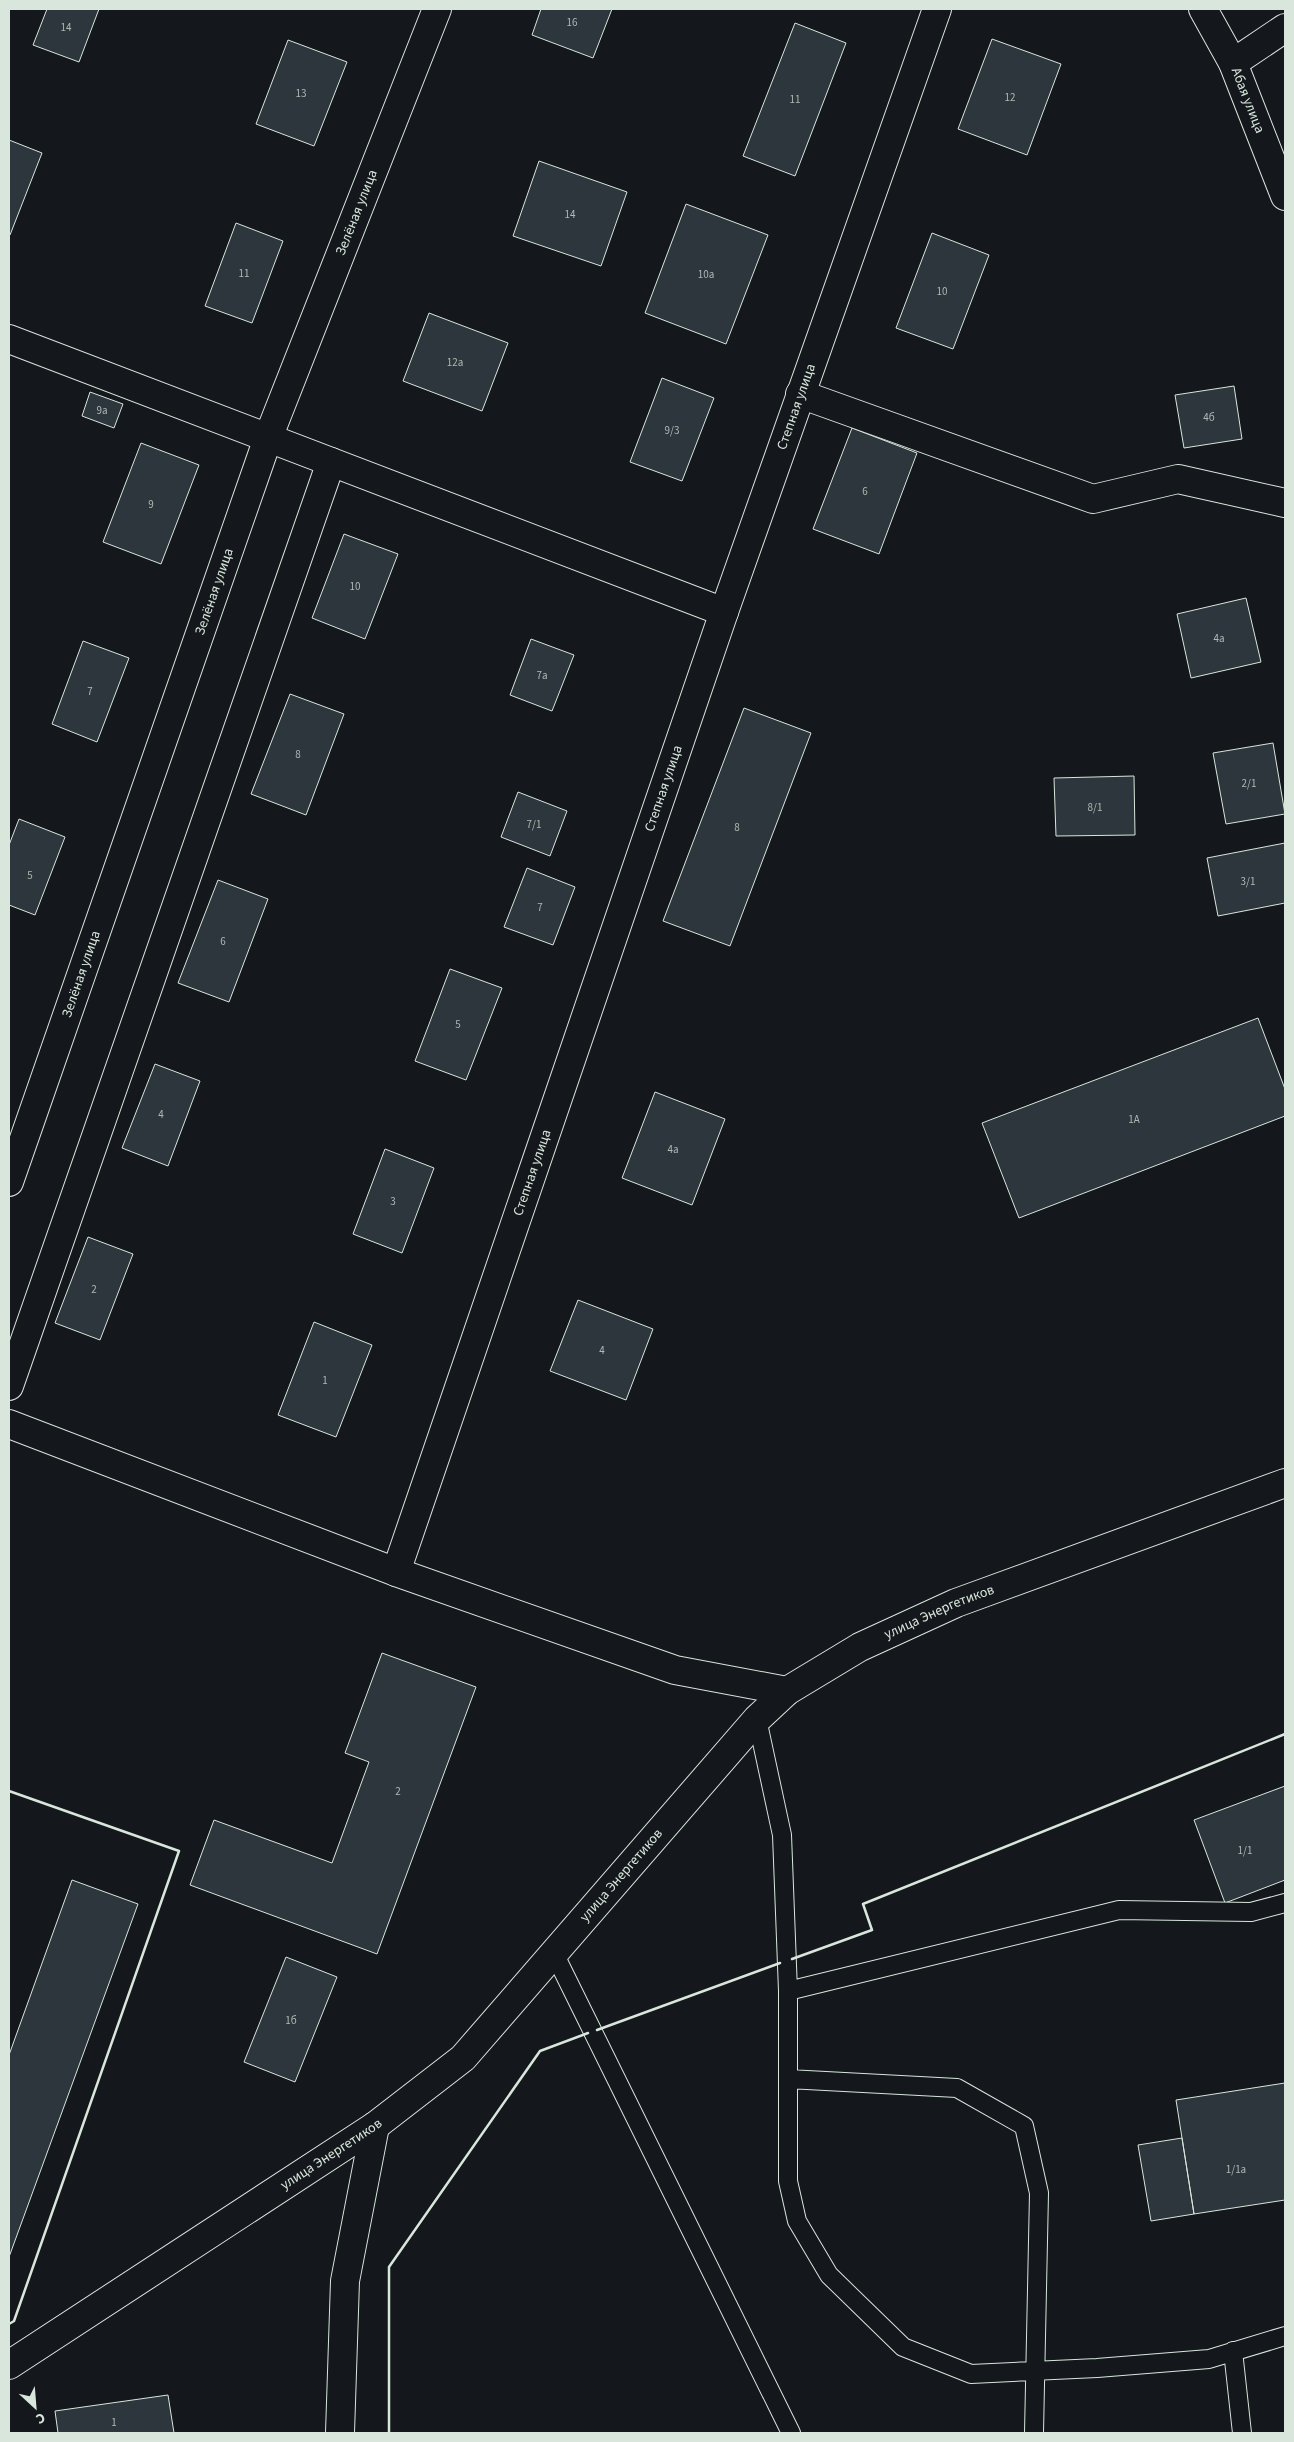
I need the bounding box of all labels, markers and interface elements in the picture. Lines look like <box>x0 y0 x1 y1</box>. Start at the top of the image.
house number: 16 <box>567 15 578 30</box>
house number: 14 <box>61 20 72 35</box>
street label: Абая улица <box>1226 65 1270 136</box>
house number: 13 <box>296 86 306 101</box>
house number: 12 <box>1005 90 1015 105</box>
house number: 11 <box>790 92 800 107</box>
street label: Зелёная улица <box>331 167 383 259</box>
house number: 14 <box>565 207 576 222</box>
house number: 11 <box>239 266 249 281</box>
house number: 10а <box>698 267 714 282</box>
house number: 10 <box>937 284 947 299</box>
house number: 12а <box>447 355 463 370</box>
street label: Степная улица <box>772 361 821 453</box>
house number: 9а <box>96 403 108 418</box>
house number: 4б <box>1203 410 1215 425</box>
house number: 9/3 <box>665 423 679 438</box>
house number: 6 <box>862 484 868 499</box>
house number: 9 <box>148 497 154 512</box>
street label: Зелёная улица <box>190 546 239 638</box>
house number: 10 <box>350 579 360 594</box>
house number: 4а <box>1213 631 1225 646</box>
house number: 7а <box>536 668 548 683</box>
house number: 7 <box>87 684 93 699</box>
street label: Степная улица <box>640 743 688 834</box>
house number: 8 <box>295 747 301 762</box>
house number: 2/1 <box>1242 776 1256 791</box>
house number: 8/1 <box>1088 800 1102 815</box>
house number: 7/1 <box>527 817 541 832</box>
house number: 8 <box>734 820 740 835</box>
house number: 5 <box>27 868 33 883</box>
house number: 3/1 <box>1241 874 1255 889</box>
house number: 7 <box>537 900 543 915</box>
street label: Зелёная улица <box>57 928 106 1020</box>
house number: 6 <box>220 934 226 949</box>
house number: 5 <box>455 1017 461 1032</box>
house number: 4 <box>158 1107 164 1122</box>
house number: 1А <box>1128 1112 1140 1127</box>
street label: Степная улица <box>508 1127 556 1219</box>
house number: 4а <box>667 1142 679 1157</box>
house number: 3 <box>390 1194 396 1209</box>
house number: 2 <box>91 1282 97 1297</box>
house number: 4 <box>599 1343 605 1358</box>
house number: 1 <box>322 1373 328 1388</box>
street label: улица Энергетиков <box>881 1580 997 1645</box>
house number: 2 <box>395 1784 401 1799</box>
street label: улица Энергетиков <box>575 1824 668 1927</box>
house number: 1/1 <box>1238 1843 1252 1858</box>
house number: 1б <box>285 2013 297 2028</box>
street label: улица Энергетиков <box>277 2114 387 2195</box>
house number: 1/1а <box>1226 2162 1246 2177</box>
north arrow <box>10 2382 60 2432</box>
text: С <box>32 2407 48 2429</box>
house number: 1 <box>111 2415 117 2430</box>

